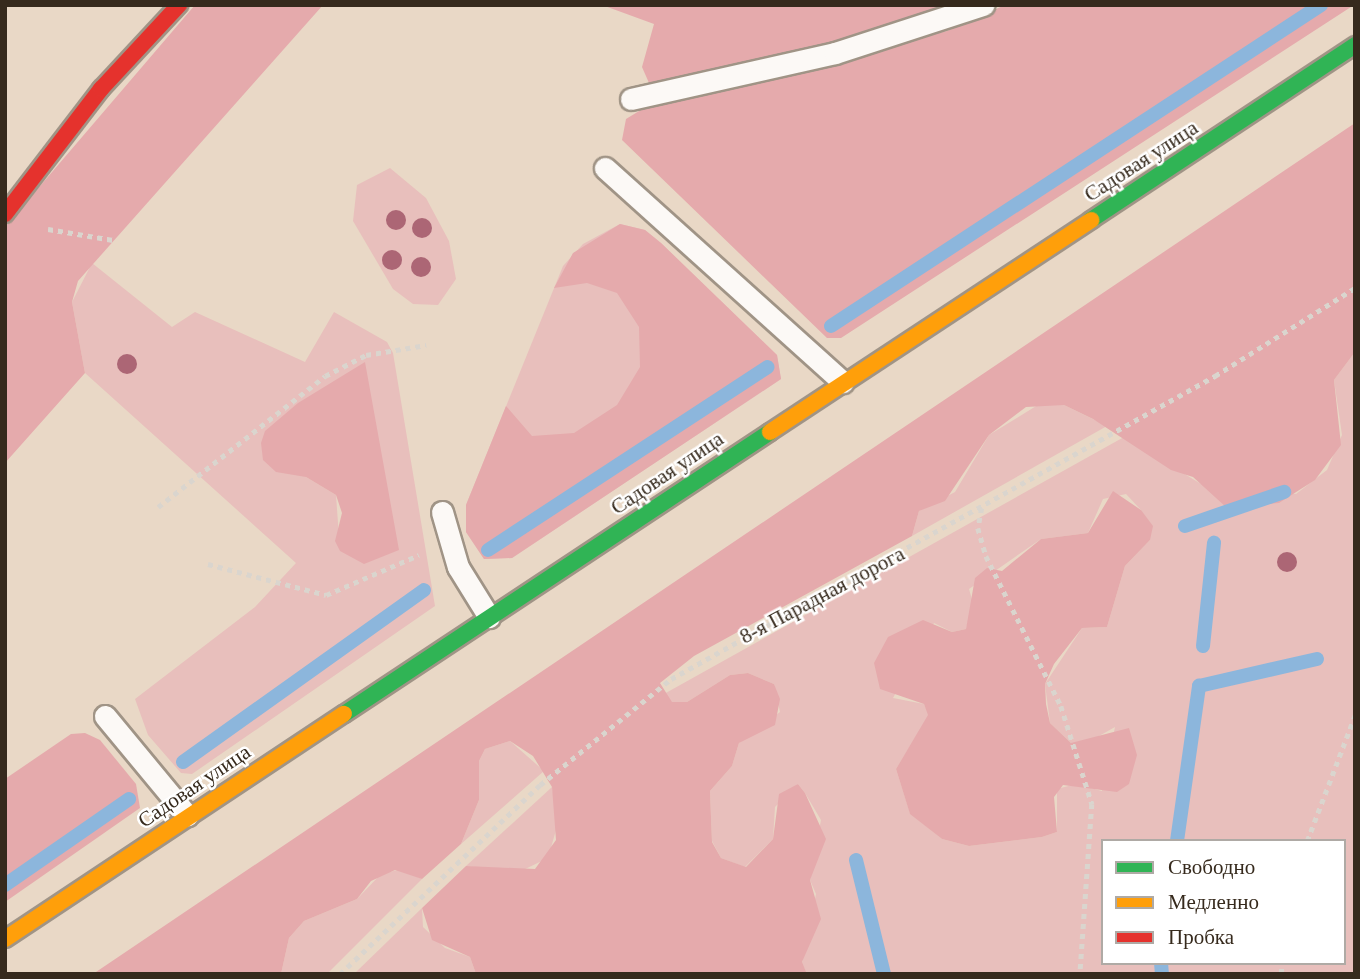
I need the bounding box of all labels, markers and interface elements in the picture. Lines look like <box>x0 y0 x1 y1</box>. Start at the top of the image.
street label: Садовая улица <box>1080 115 1202 207</box>
street label: Садовая улица <box>606 426 728 520</box>
street label: 8-я Парадная дорога <box>735 541 909 649</box>
street label: Садовая улица <box>133 739 255 833</box>
legend <box>1101 839 1346 965</box>
text: Свободно <box>1168 855 1255 879</box>
text: Медленно <box>1168 890 1259 914</box>
text: Пробка <box>1168 925 1234 949</box>

